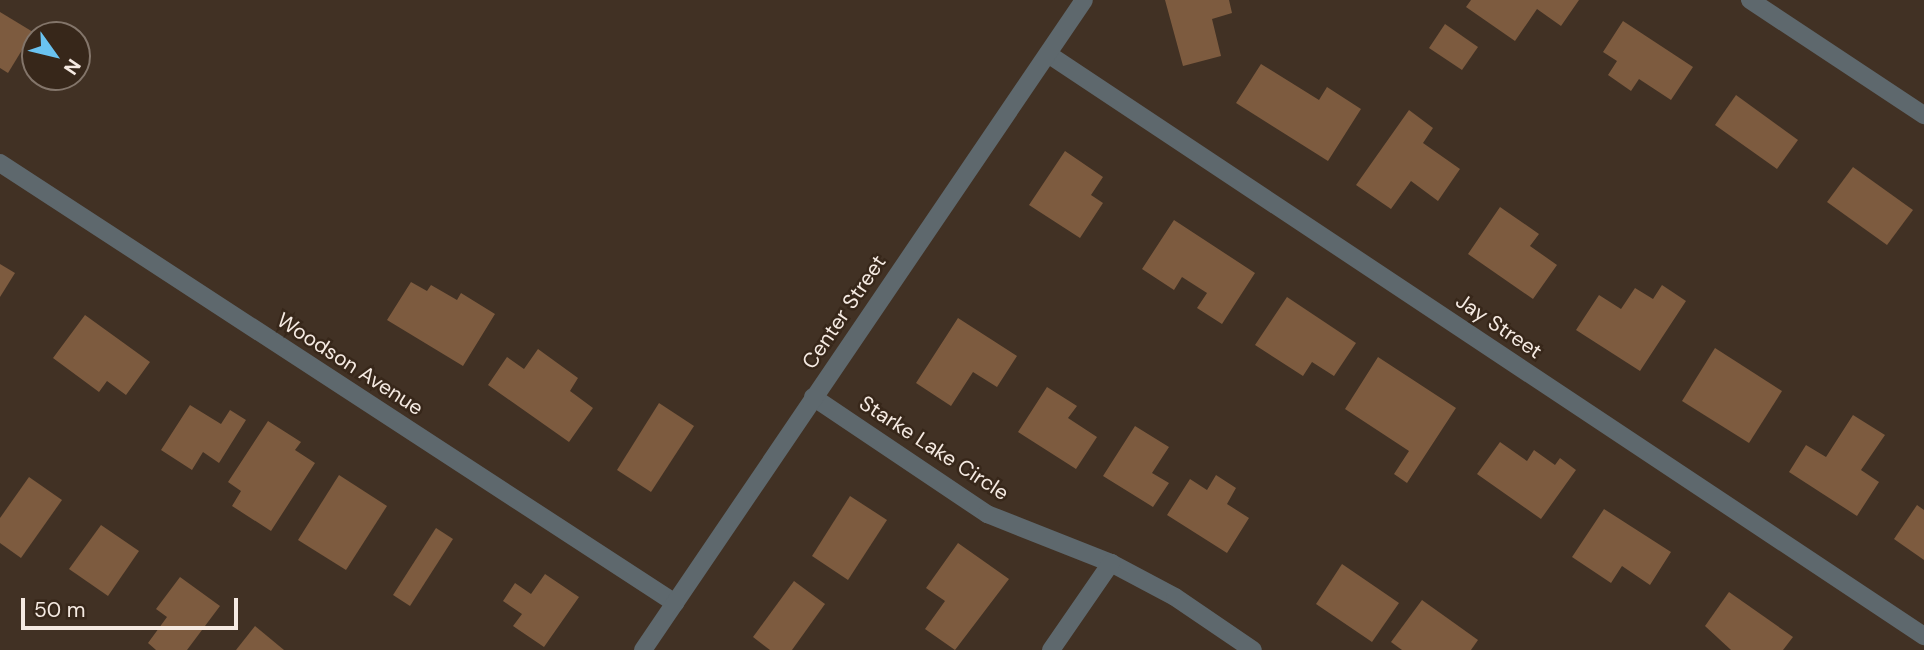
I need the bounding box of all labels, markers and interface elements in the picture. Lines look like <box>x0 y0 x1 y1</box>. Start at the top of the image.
north arrow <box>21 21 91 91</box>
text: N <box>58 54 86 80</box>
street label: Center Street <box>797 250 891 374</box>
street label: Jay Street <box>1451 288 1547 364</box>
street label: Woodson Avenue <box>272 307 428 421</box>
street label: Starke Lake Circle <box>855 390 1013 506</box>
scale bar <box>24 584 242 628</box>
text: 50 m <box>34 596 85 624</box>

